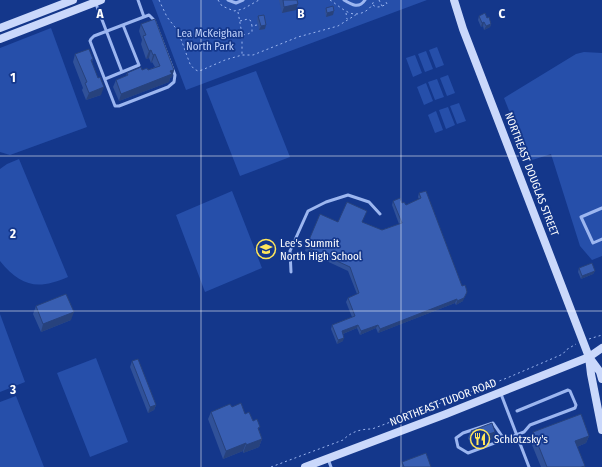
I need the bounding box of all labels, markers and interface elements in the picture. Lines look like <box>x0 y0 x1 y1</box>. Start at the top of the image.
text: A <box>95 6 104 21</box>
text: B <box>297 6 305 21</box>
text: C <box>499 6 506 21</box>
park label: Lea McKeighan North Park <box>177 27 243 53</box>
text: 1 <box>10 70 16 85</box>
street label: NORTHEAST DOUGLAS STREET <box>502 110 561 239</box>
text: 2 <box>9 226 16 241</box>
place label: Lee's Summit North High School <box>280 237 362 263</box>
school or university icon: Lee's Summit North High School <box>255 238 277 260</box>
street label: NORTHEAST TUDOR ROAD <box>388 376 498 429</box>
text: 3 <box>9 382 16 397</box>
restaurant icon: Schlotzsky's <box>469 428 491 450</box>
place label: Schlotzsky's <box>494 433 548 446</box>

